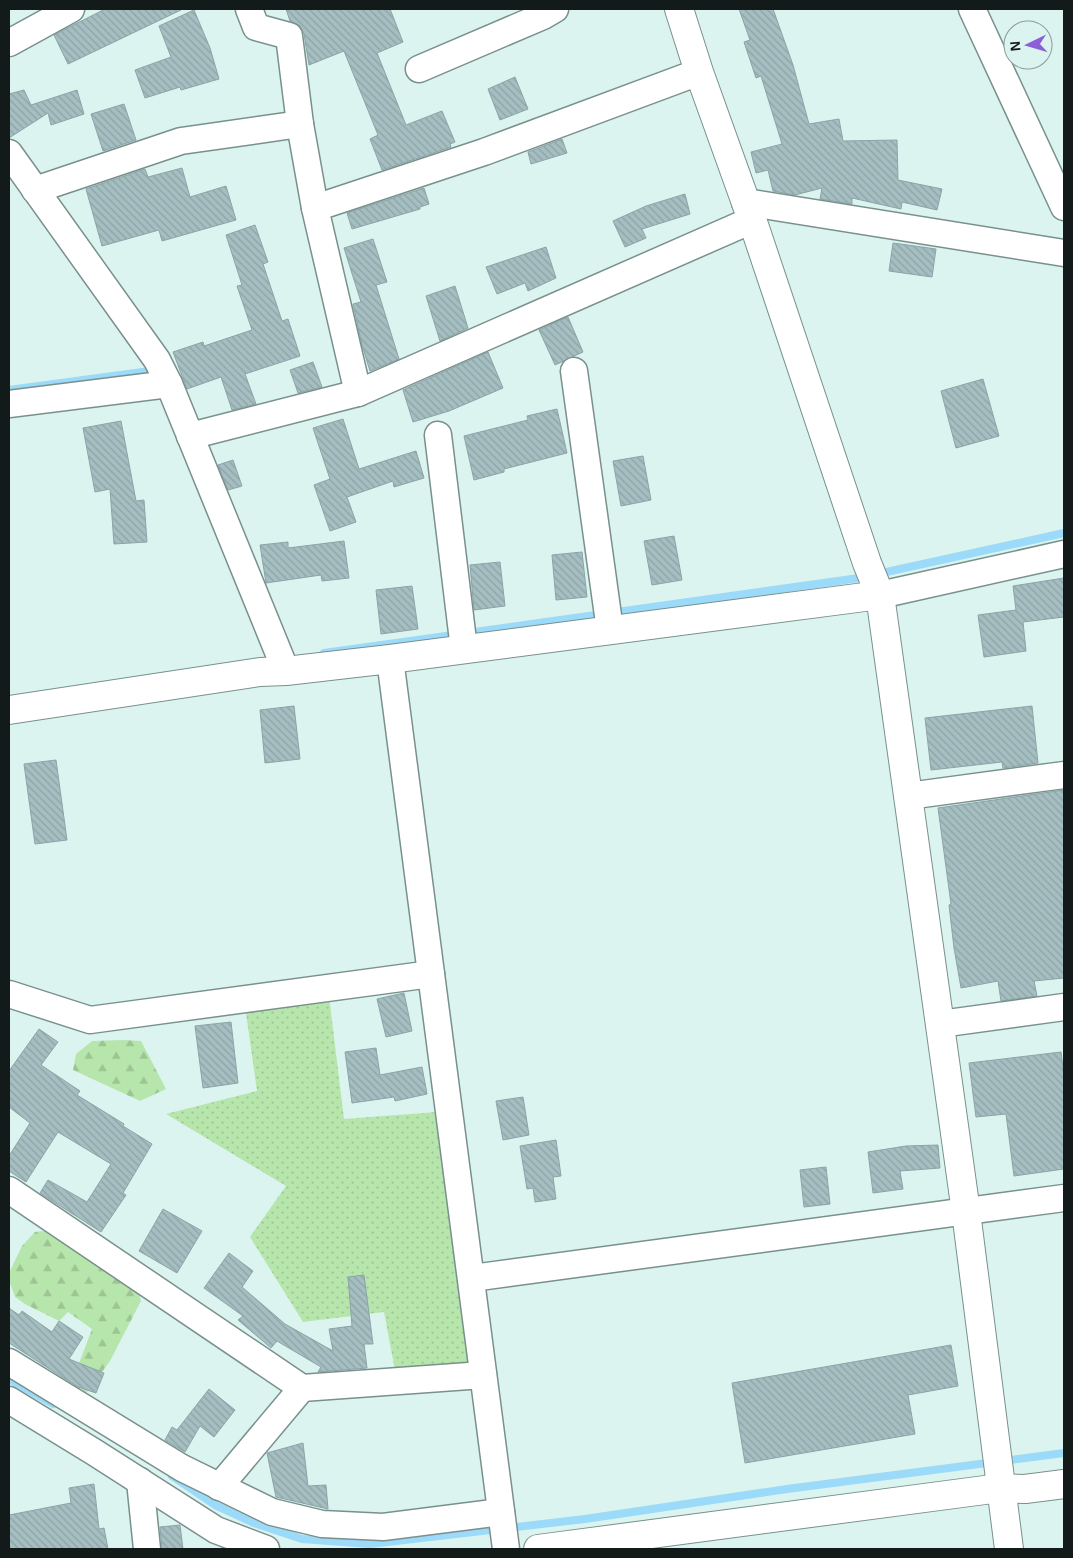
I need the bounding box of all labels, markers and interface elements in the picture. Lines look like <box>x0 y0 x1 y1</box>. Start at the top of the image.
north arrow <box>1003 20 1053 70</box>
text: N <box>1007 40 1023 52</box>

